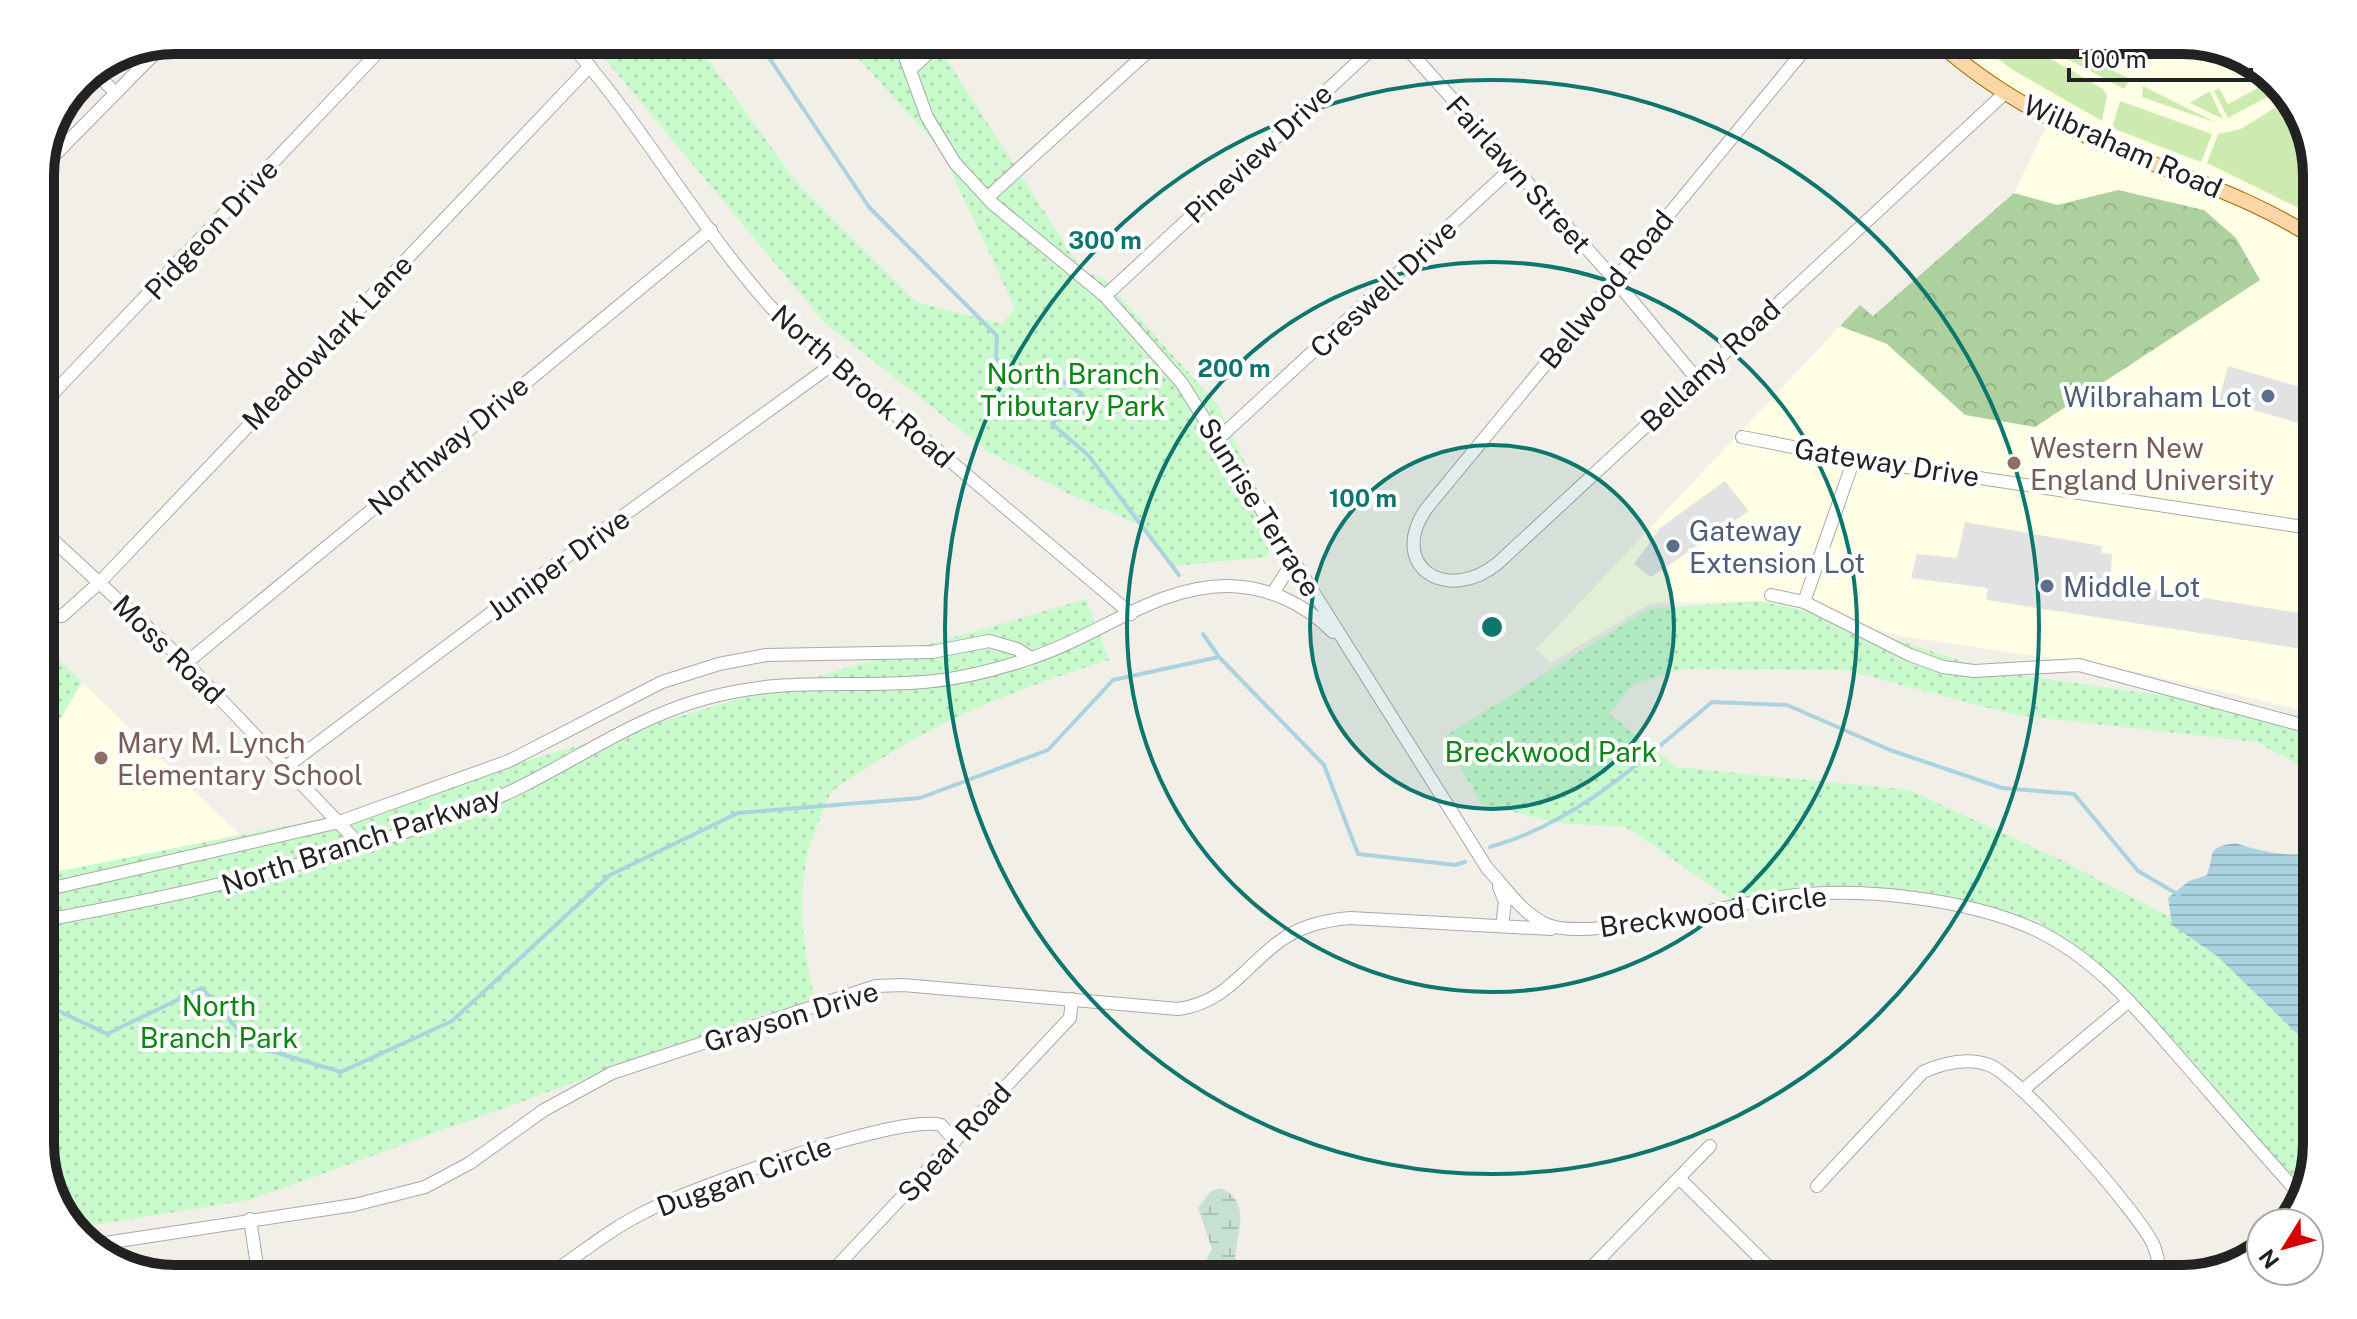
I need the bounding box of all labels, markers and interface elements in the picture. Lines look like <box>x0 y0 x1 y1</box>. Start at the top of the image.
scale bar <box>2069 32 2251 82</box>
text: 100 m <box>2081 45 2147 73</box>
street label: Pineview Drive <box>1178 76 1338 230</box>
street label: Wilbraham Road <box>2019 87 2227 205</box>
street label: Fairlawn Street <box>1440 89 1598 259</box>
street label: Pidgeon Drive <box>138 152 284 306</box>
street label: Bellwood Road <box>1532 203 1680 375</box>
street label: Creswell Drive <box>1303 212 1463 364</box>
text: 300 m <box>1068 226 1142 254</box>
street label: Meadowlark Lane <box>235 248 419 436</box>
street label: Bellamy Road <box>1634 292 1786 438</box>
street label: North Brook Road <box>765 298 961 474</box>
text: 200 m <box>1197 354 1271 382</box>
park label: North Branch Tributary Park <box>980 357 1166 422</box>
street label: Northway Drive <box>361 368 535 522</box>
place label: Wilbraham Lot <box>2063 380 2252 413</box>
marker: Wilbraham Lot <box>2259 387 2277 405</box>
street label: Sunrise Terrace <box>1192 412 1328 602</box>
street label: Gateway Drive <box>1792 431 1982 493</box>
place label: Western New England University <box>2030 431 2274 496</box>
marker: Western New England University <box>2005 454 2023 472</box>
text: 100 m <box>1329 484 1397 512</box>
street label: Juniper Drive <box>480 501 636 627</box>
place label: Gateway Extension Lot <box>1689 514 1865 579</box>
marker: Gateway Extension Lot <box>1664 537 1682 555</box>
place label: Middle Lot <box>2063 570 2200 603</box>
marker: Middle Lot <box>2038 577 2056 595</box>
street label: Moss Road <box>107 588 231 710</box>
centre of rings <box>1478 613 1506 641</box>
place label: Mary M. Lynch Elementary School <box>117 726 363 791</box>
park label: Breckwood Park <box>1445 735 1657 768</box>
marker: Mary M. Lynch Elementary School <box>92 749 110 767</box>
street label: North Branch Parkway <box>217 779 505 901</box>
street label: Breckwood Circle <box>1597 879 1829 943</box>
street label: Grayson Drive <box>700 974 882 1058</box>
park label: North Branch Park <box>140 989 298 1054</box>
street label: Spear Road <box>891 1076 1017 1208</box>
street label: Duggan Circle <box>652 1129 836 1223</box>
north arrow <box>2245 1207 2325 1287</box>
text: N <box>2253 1244 2285 1274</box>

